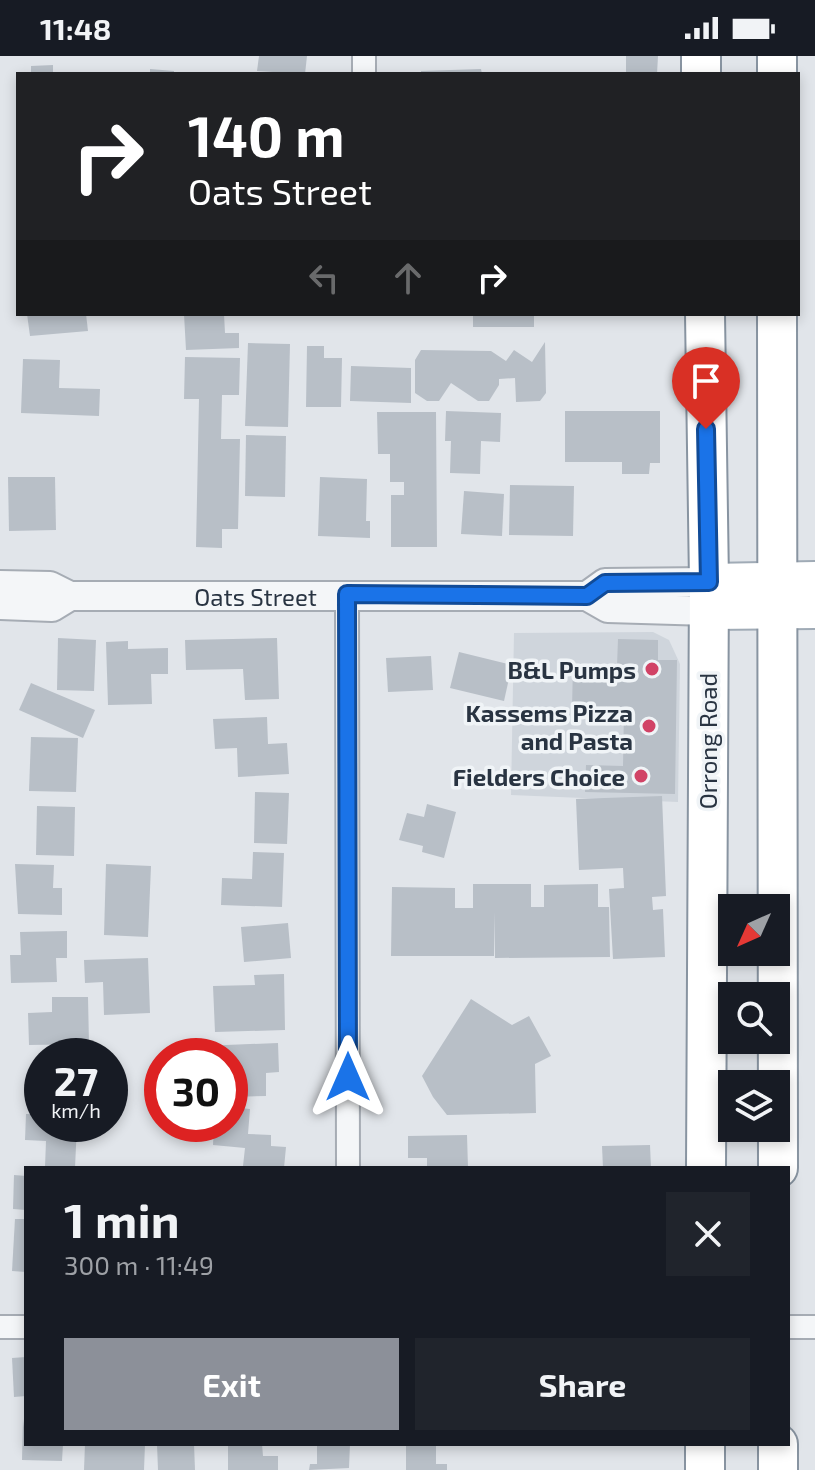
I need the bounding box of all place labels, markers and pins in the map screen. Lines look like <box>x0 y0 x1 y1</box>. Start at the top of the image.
pin <box>672 347 740 429</box>
place label: B&L Pumps <box>507 655 636 684</box>
marker: B&L Pumps <box>643 660 661 678</box>
place label: Kassems Pizza and Pasta <box>466 698 633 755</box>
marker: Kassems Pizza and Pasta <box>640 717 658 735</box>
place label: Fielders Choice <box>453 762 625 791</box>
marker: Fielders Choice <box>632 767 650 785</box>

